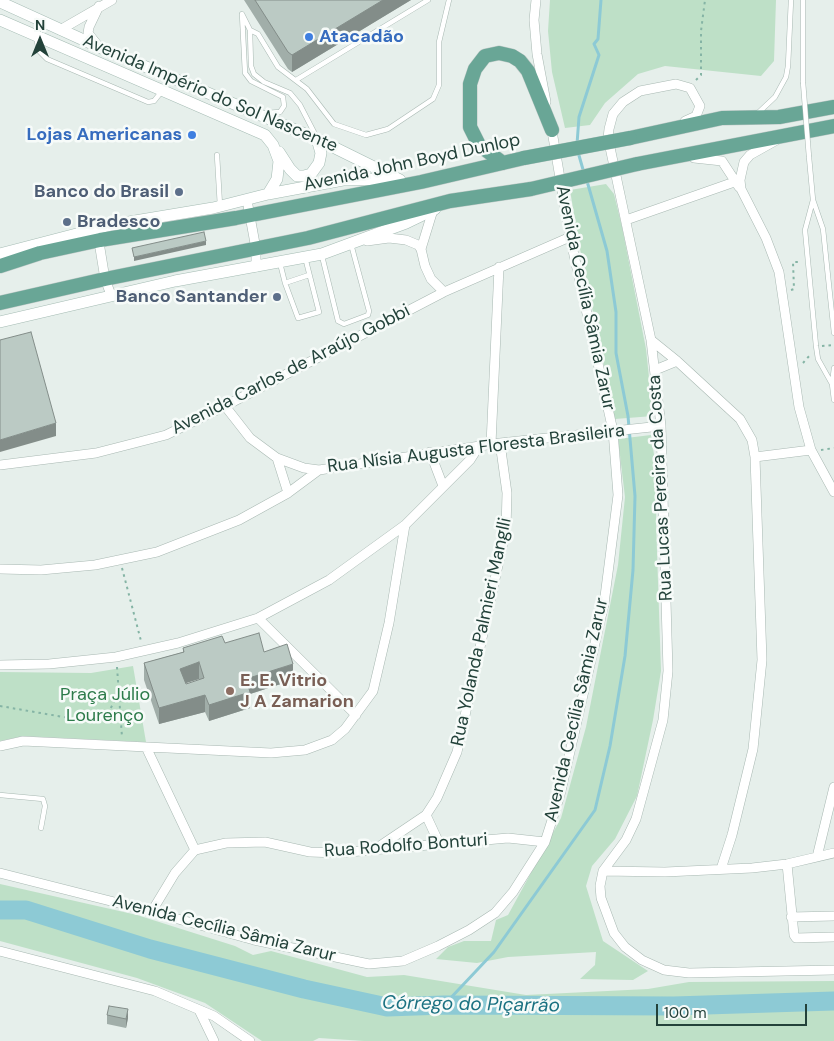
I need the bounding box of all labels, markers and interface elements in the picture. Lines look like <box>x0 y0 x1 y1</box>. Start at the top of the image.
north arrow <box>15 15 65 65</box>
text: N <box>35 16 45 34</box>
place label: Atacadão <box>319 26 404 48</box>
street label: Avenida Império do Sol Nascente <box>79 30 341 158</box>
marker: Atacadão <box>303 31 315 43</box>
place label: Lojas Americanas <box>27 124 182 146</box>
marker: Lojas Americanas <box>186 129 198 141</box>
street label: Avenida John Boyd Dunlop <box>302 129 522 197</box>
place label: Banco do Brasil <box>34 181 169 203</box>
street label: Avenida Cecília Sâmia Zarur <box>551 184 619 412</box>
marker: Banco do Brasil <box>173 186 185 198</box>
place label: Bradesco <box>77 211 161 233</box>
marker: Bradesco <box>61 216 73 228</box>
place label: Banco Santander <box>116 286 267 308</box>
marker: Banco Santander <box>271 291 283 303</box>
street label: Avenida Carlos de Araújo Gobbi <box>168 300 414 440</box>
street label: Rua Lucas Pereira da Costa <box>644 374 678 602</box>
street label: Rua Nísia Augusta Floresta Brasileira <box>326 420 626 478</box>
street label: Rua Yolanda Palmieri Manglli <box>447 516 517 748</box>
street label: Avenida Cecília Sâmia Zarur <box>541 596 613 824</box>
place label: E. E. Vitrio J A Zamarion <box>240 670 354 712</box>
park label: Praça Júlio Lourenço <box>60 684 150 726</box>
marker: E. E. Vitrio J A Zamarion <box>224 685 236 697</box>
street label: Rua Rodolfo Bonturi <box>324 830 488 862</box>
street label: Avenida Cecília Sâmia Zarur <box>110 891 338 967</box>
water label: Córrego do Piçarrão <box>382 992 560 1018</box>
scale bar <box>659 994 810 1026</box>
text: 100 m <box>664 1003 707 1023</box>

